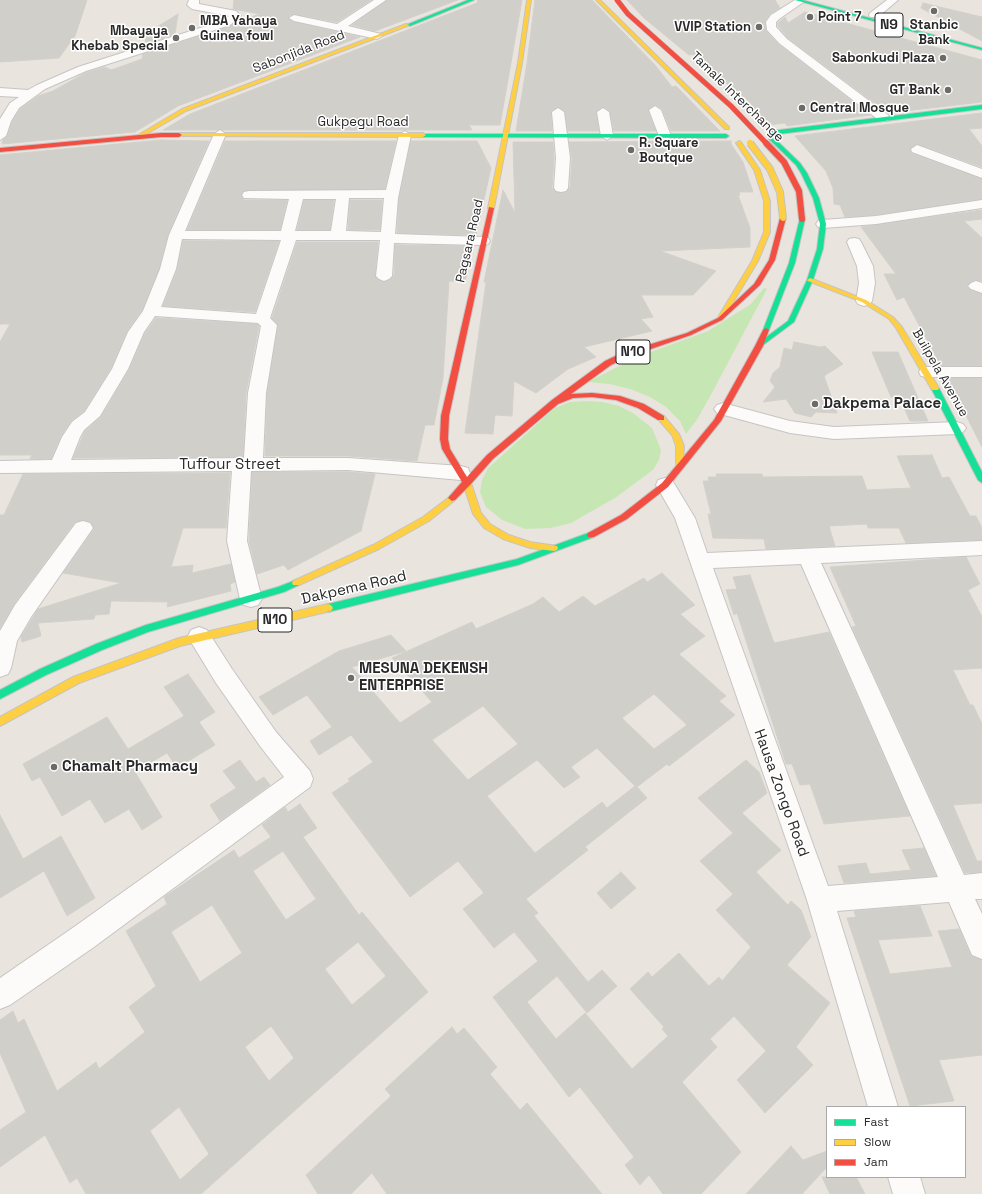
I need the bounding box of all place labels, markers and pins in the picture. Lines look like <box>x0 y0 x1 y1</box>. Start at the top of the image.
marker: Stanbic Bank <box>929 6 939 16</box>
place label: Point 7 <box>818 9 861 25</box>
marker: Point 7 <box>805 12 815 22</box>
place label: MBA Yahaya Guinea fowl <box>200 13 277 44</box>
place label: Stanbic Bank <box>910 17 958 48</box>
place label: VVIP Station <box>674 19 751 35</box>
marker: VVIP Station <box>754 22 764 32</box>
place label: Mbayaya Khebab Special <box>71 23 168 54</box>
marker: MBA Yahaya Guinea fowl <box>187 23 197 33</box>
marker: Mbayaya Khebab Special <box>171 33 181 43</box>
place label: Sabonkudi Plaza <box>832 50 935 66</box>
marker: Sabonkudi Plaza <box>938 53 948 63</box>
place label: GT Bank <box>889 82 940 98</box>
marker: GT Bank <box>943 85 953 95</box>
place label: Central Mosque <box>810 100 909 116</box>
marker: Central Mosque <box>797 103 807 113</box>
place label: R. Square Boutque <box>639 135 699 166</box>
marker: R. Square Boutque <box>626 145 636 155</box>
place label: Dakpema Palace <box>823 395 941 413</box>
marker: Dakpema Palace <box>810 399 820 409</box>
place label: MESUNA DEKENSH ENTERPRISE <box>359 660 488 695</box>
marker: MESUNA DEKENSH ENTERPRISE <box>346 673 356 683</box>
place label: Chamalt Pharmacy <box>62 758 198 776</box>
marker: Chamalt Pharmacy <box>49 762 59 772</box>

